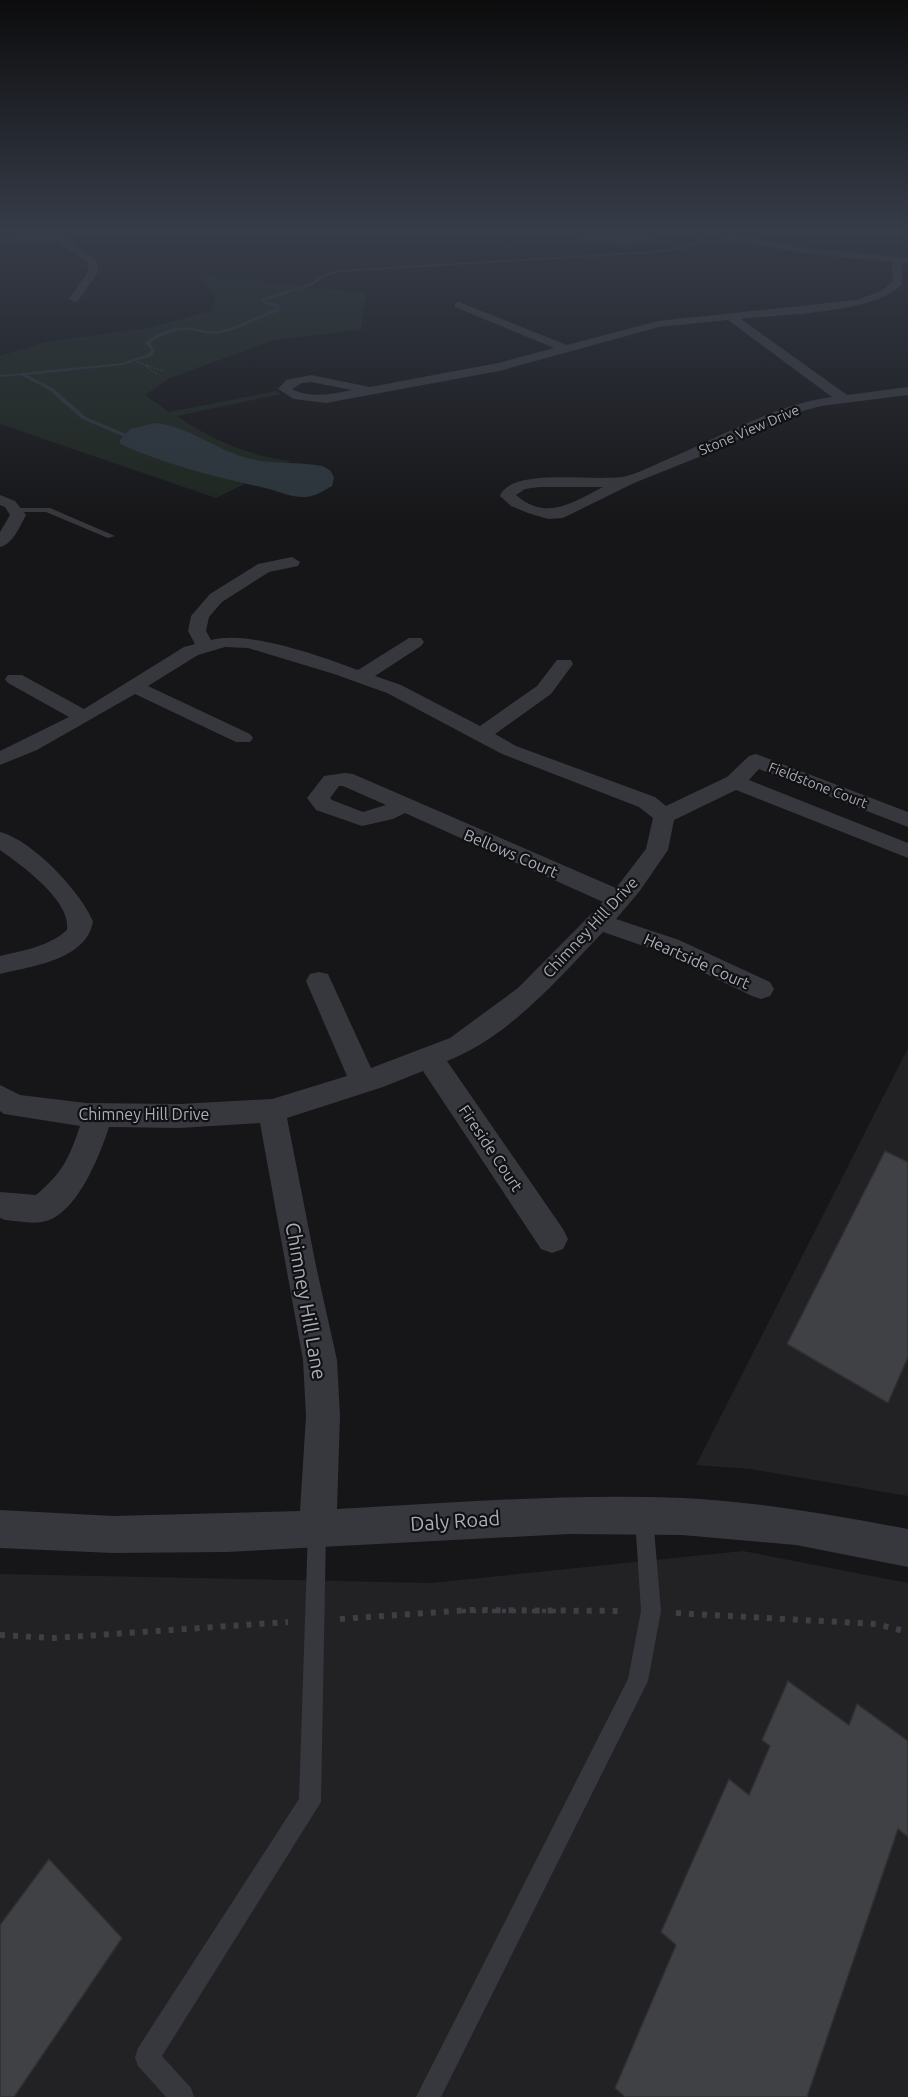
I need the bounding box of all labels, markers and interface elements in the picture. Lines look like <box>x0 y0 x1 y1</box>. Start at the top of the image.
street label: Stone View Drive <box>696 402 802 458</box>
street label: Fieldstone Court <box>766 759 870 811</box>
street label: Bellows Court <box>461 825 561 881</box>
street label: Chimney Hill Drive <box>539 873 641 981</box>
street label: Heartside Court <box>641 930 753 993</box>
street label: Fireside Court <box>455 1101 527 1195</box>
street label: Chimney Hill Drive <box>79 1105 209 1123</box>
street label: Chimney Hill Lane <box>281 1220 332 1381</box>
street label: Daly Road <box>409 1506 501 1535</box>

